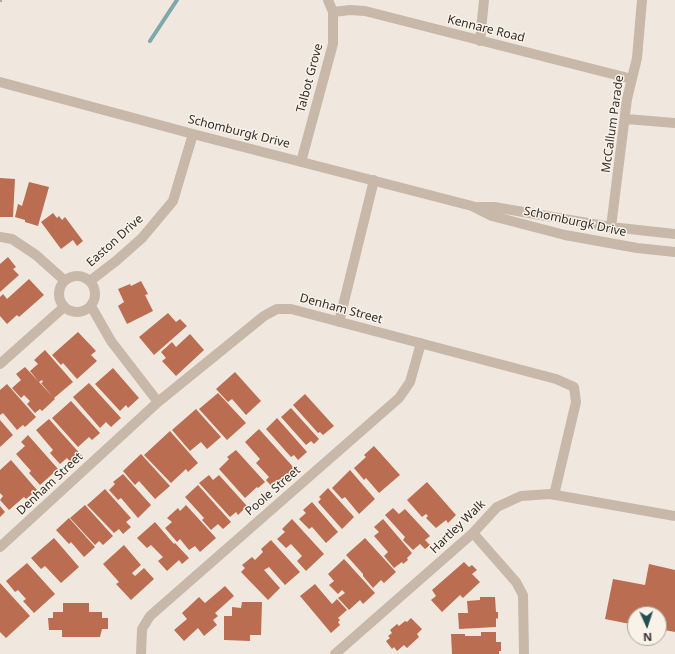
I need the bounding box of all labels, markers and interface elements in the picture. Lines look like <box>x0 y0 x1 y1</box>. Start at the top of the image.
street label: Kennare Road <box>446 12 526 46</box>
street label: Talbot Grove <box>294 42 326 114</box>
street label: McCallum Parade <box>599 74 627 174</box>
street label: Schomburgk Drive <box>187 112 291 152</box>
street label: Schomburgk Drive <box>522 204 628 240</box>
street label: Easton Drive <box>84 212 146 270</box>
street label: Denham Street <box>298 291 384 327</box>
street label: Denham Street <box>14 450 86 518</box>
street label: Poole Street <box>243 463 303 519</box>
street label: Hartley Walk <box>427 497 489 557</box>
north arrow <box>627 606 667 646</box>
text: N <box>643 630 652 645</box>

